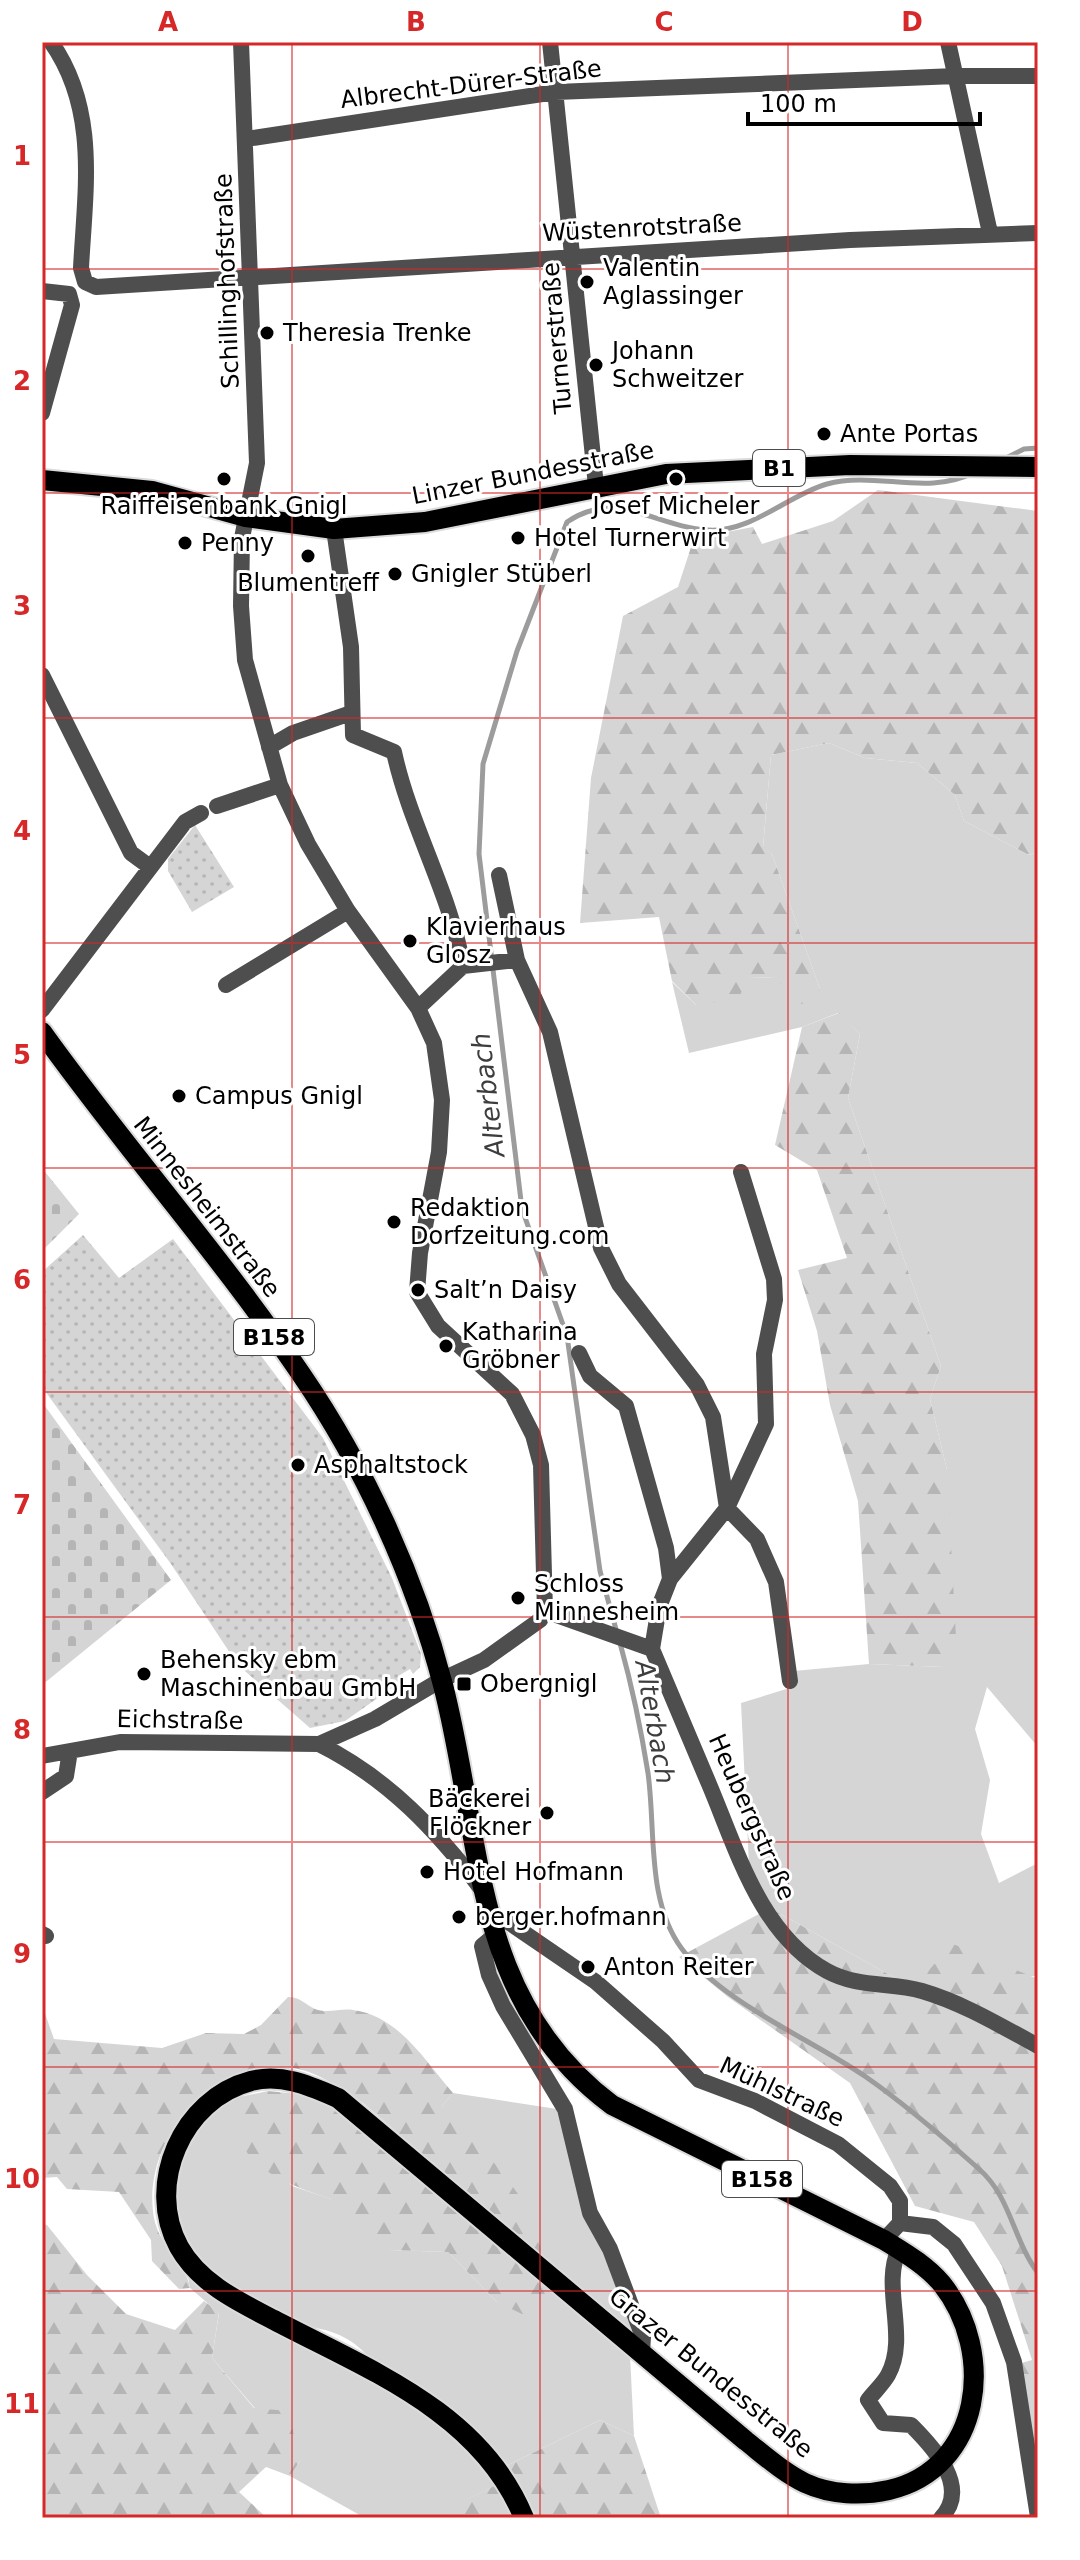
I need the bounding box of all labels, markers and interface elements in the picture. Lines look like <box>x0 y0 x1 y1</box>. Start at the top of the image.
text: A <box>158 7 178 37</box>
text: B <box>406 7 426 37</box>
text: C <box>654 7 674 37</box>
text: D <box>901 7 923 37</box>
street label: Albrecht-Dürer-Straße <box>339 54 603 114</box>
scale bar <box>748 76 980 126</box>
text: 100 m <box>760 90 837 118</box>
text: 1 <box>13 141 31 171</box>
street label: Schillinghofstraße <box>209 173 245 389</box>
street label: Wüstenrotstraße <box>542 209 742 247</box>
place label: Valentin Aglassinger <box>603 254 743 310</box>
street label: Turnerstraße <box>536 261 578 416</box>
marker: Valentin Aglassinger <box>578 273 596 291</box>
place label: Theresia Trenke <box>282 319 472 347</box>
marker: Theresia Trenke <box>258 324 276 342</box>
place label: Johann Schweitzer <box>610 337 743 393</box>
marker: Johann Schweitzer <box>587 356 605 374</box>
text: 2 <box>13 366 31 396</box>
place label: Ante Portas <box>840 420 978 448</box>
marker: Ante Portas <box>815 425 833 443</box>
street label: Linzer Bundesstraße <box>410 436 656 510</box>
road number: B1 <box>753 450 805 486</box>
marker: Raiffeisenbank Gnigl <box>215 470 233 488</box>
marker: Josef Micheler <box>667 470 685 488</box>
place label: Raiffeisenbank Gnigl <box>100 492 348 520</box>
place label: Josef Micheler <box>591 492 760 520</box>
place label: Hotel Turnerwirt <box>534 524 726 552</box>
place label: Penny <box>201 529 274 557</box>
marker: Hotel Turnerwirt <box>509 529 527 547</box>
marker: Penny <box>176 534 194 552</box>
marker: Blumentreff <box>299 547 317 565</box>
place label: Gnigler Stüberl <box>411 560 592 588</box>
marker: Gnigler Stüberl <box>386 565 404 583</box>
place label: Blumentreff <box>237 569 379 597</box>
text: 3 <box>13 591 31 621</box>
text: 4 <box>13 816 31 846</box>
place label: Klavierhaus Glosz <box>426 913 566 969</box>
marker: Klavierhaus Glosz <box>401 932 419 950</box>
water label: Alterbach <box>465 1031 511 1161</box>
text: 5 <box>13 1040 31 1070</box>
place label: Campus Gnigl <box>195 1082 363 1110</box>
marker: Campus Gnigl <box>170 1087 188 1105</box>
street label: Minnesheimstraße <box>128 1111 286 1303</box>
place label: Redaktion Dorfzeitung.com <box>410 1194 609 1250</box>
marker: Redaktion Dorfzeitung.com <box>385 1213 403 1231</box>
text: 6 <box>13 1265 31 1295</box>
place label: Salt’n Daisy <box>434 1276 577 1304</box>
marker: Salt’n Daisy <box>409 1281 427 1299</box>
place label: Katharina Gröbner <box>462 1318 578 1374</box>
road number: B158 <box>234 1319 314 1355</box>
marker: Katharina Gröbner <box>437 1337 455 1355</box>
place label: Asphaltstock <box>314 1451 468 1479</box>
marker: Asphaltstock <box>289 1456 307 1474</box>
text: 7 <box>13 1490 31 1520</box>
place label: Schloss Minnesheim <box>534 1570 679 1626</box>
marker: Schloss Minnesheim <box>509 1589 527 1607</box>
place label: Behensky ebm Maschinenbau GmbH <box>160 1646 416 1702</box>
water label: Alterbach <box>629 1656 681 1786</box>
marker: Behensky ebm Maschinenbau GmbH <box>135 1665 153 1683</box>
place label: Obergnigl <box>480 1670 597 1698</box>
marker: Obergnigl <box>455 1675 473 1693</box>
street label: Eichstraße <box>116 1705 244 1735</box>
text: 8 <box>13 1715 31 1745</box>
street label: Heubergstraße <box>703 1730 801 1904</box>
place label: Bäckerei Flöckner <box>428 1785 531 1841</box>
marker: Bäckerei Flöckner <box>538 1804 556 1822</box>
place label: Hotel Hofmann <box>443 1858 624 1886</box>
marker: Hotel Hofmann <box>418 1863 436 1881</box>
place label: berger.hofmann <box>475 1903 667 1931</box>
marker: berger.hofmann <box>450 1908 468 1926</box>
text: 9 <box>13 1939 31 1969</box>
place label: Anton Reiter <box>604 1953 754 1981</box>
marker: Anton Reiter <box>579 1958 597 1976</box>
street label: Mühlstraße <box>715 2051 849 2133</box>
road number: B158 <box>722 2161 802 2197</box>
text: 10 <box>4 2164 40 2194</box>
street label: Grazer Bundesstraße <box>604 2282 818 2464</box>
text: 11 <box>4 2389 40 2419</box>

